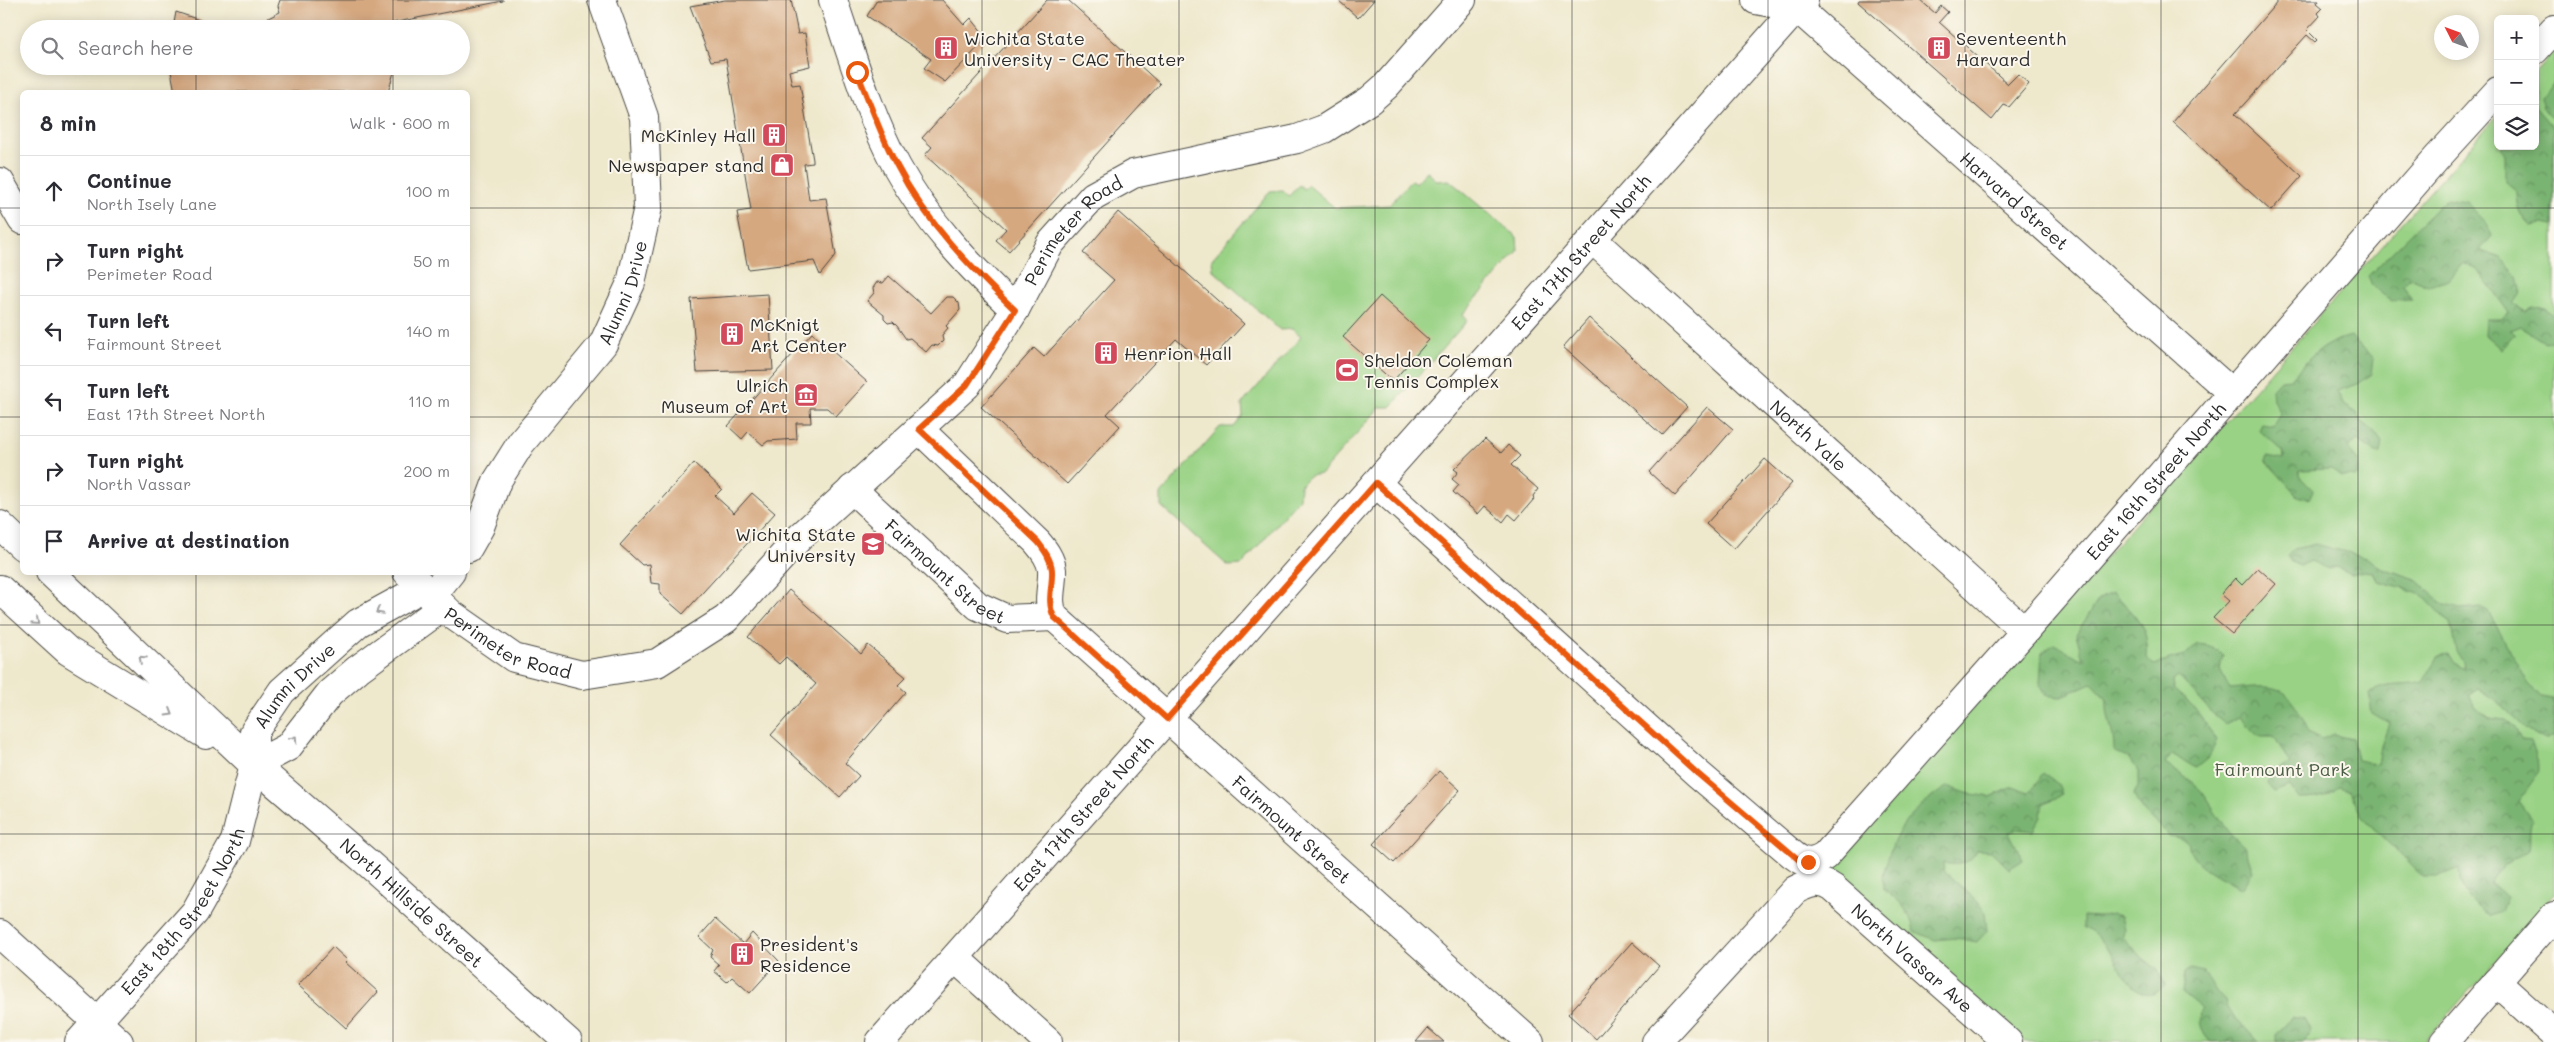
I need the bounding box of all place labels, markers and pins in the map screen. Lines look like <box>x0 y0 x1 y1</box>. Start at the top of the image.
place label: Wichita State University - CAC Theater <box>964 26 1185 71</box>
place label: Seventeenth Harvard <box>1956 26 2066 71</box>
building icon: Wichita State University - CAC Theater <box>933 35 959 61</box>
building icon: Seventeenth Harvard <box>1926 35 1952 61</box>
building icon: McKinley Hall <box>761 122 787 148</box>
place label: McKinley Hall <box>641 123 756 147</box>
shop icon: Newspaper stand <box>769 152 795 178</box>
place label: Newspaper stand <box>608 153 764 177</box>
place label: McKnigt Art Center <box>750 312 847 357</box>
building icon: McKnigt Art Center <box>719 321 745 347</box>
building icon: Henrion Hall <box>1093 340 1119 366</box>
place label: Henrion Hall <box>1124 341 1232 365</box>
place label: Sheldon Coleman Tennis Complex <box>1364 348 1512 393</box>
sports icon: Sheldon Coleman Tennis Complex <box>1334 357 1360 383</box>
place label: Ulrich Museum of Art <box>661 373 788 418</box>
museum icon: Ulrich Museum of Art <box>793 382 819 408</box>
place label: Wichita State University <box>735 522 856 567</box>
school or university icon: Wichita State University <box>860 531 886 557</box>
place label: President's Residence <box>760 932 859 977</box>
building icon: President's Residence <box>729 941 755 967</box>

